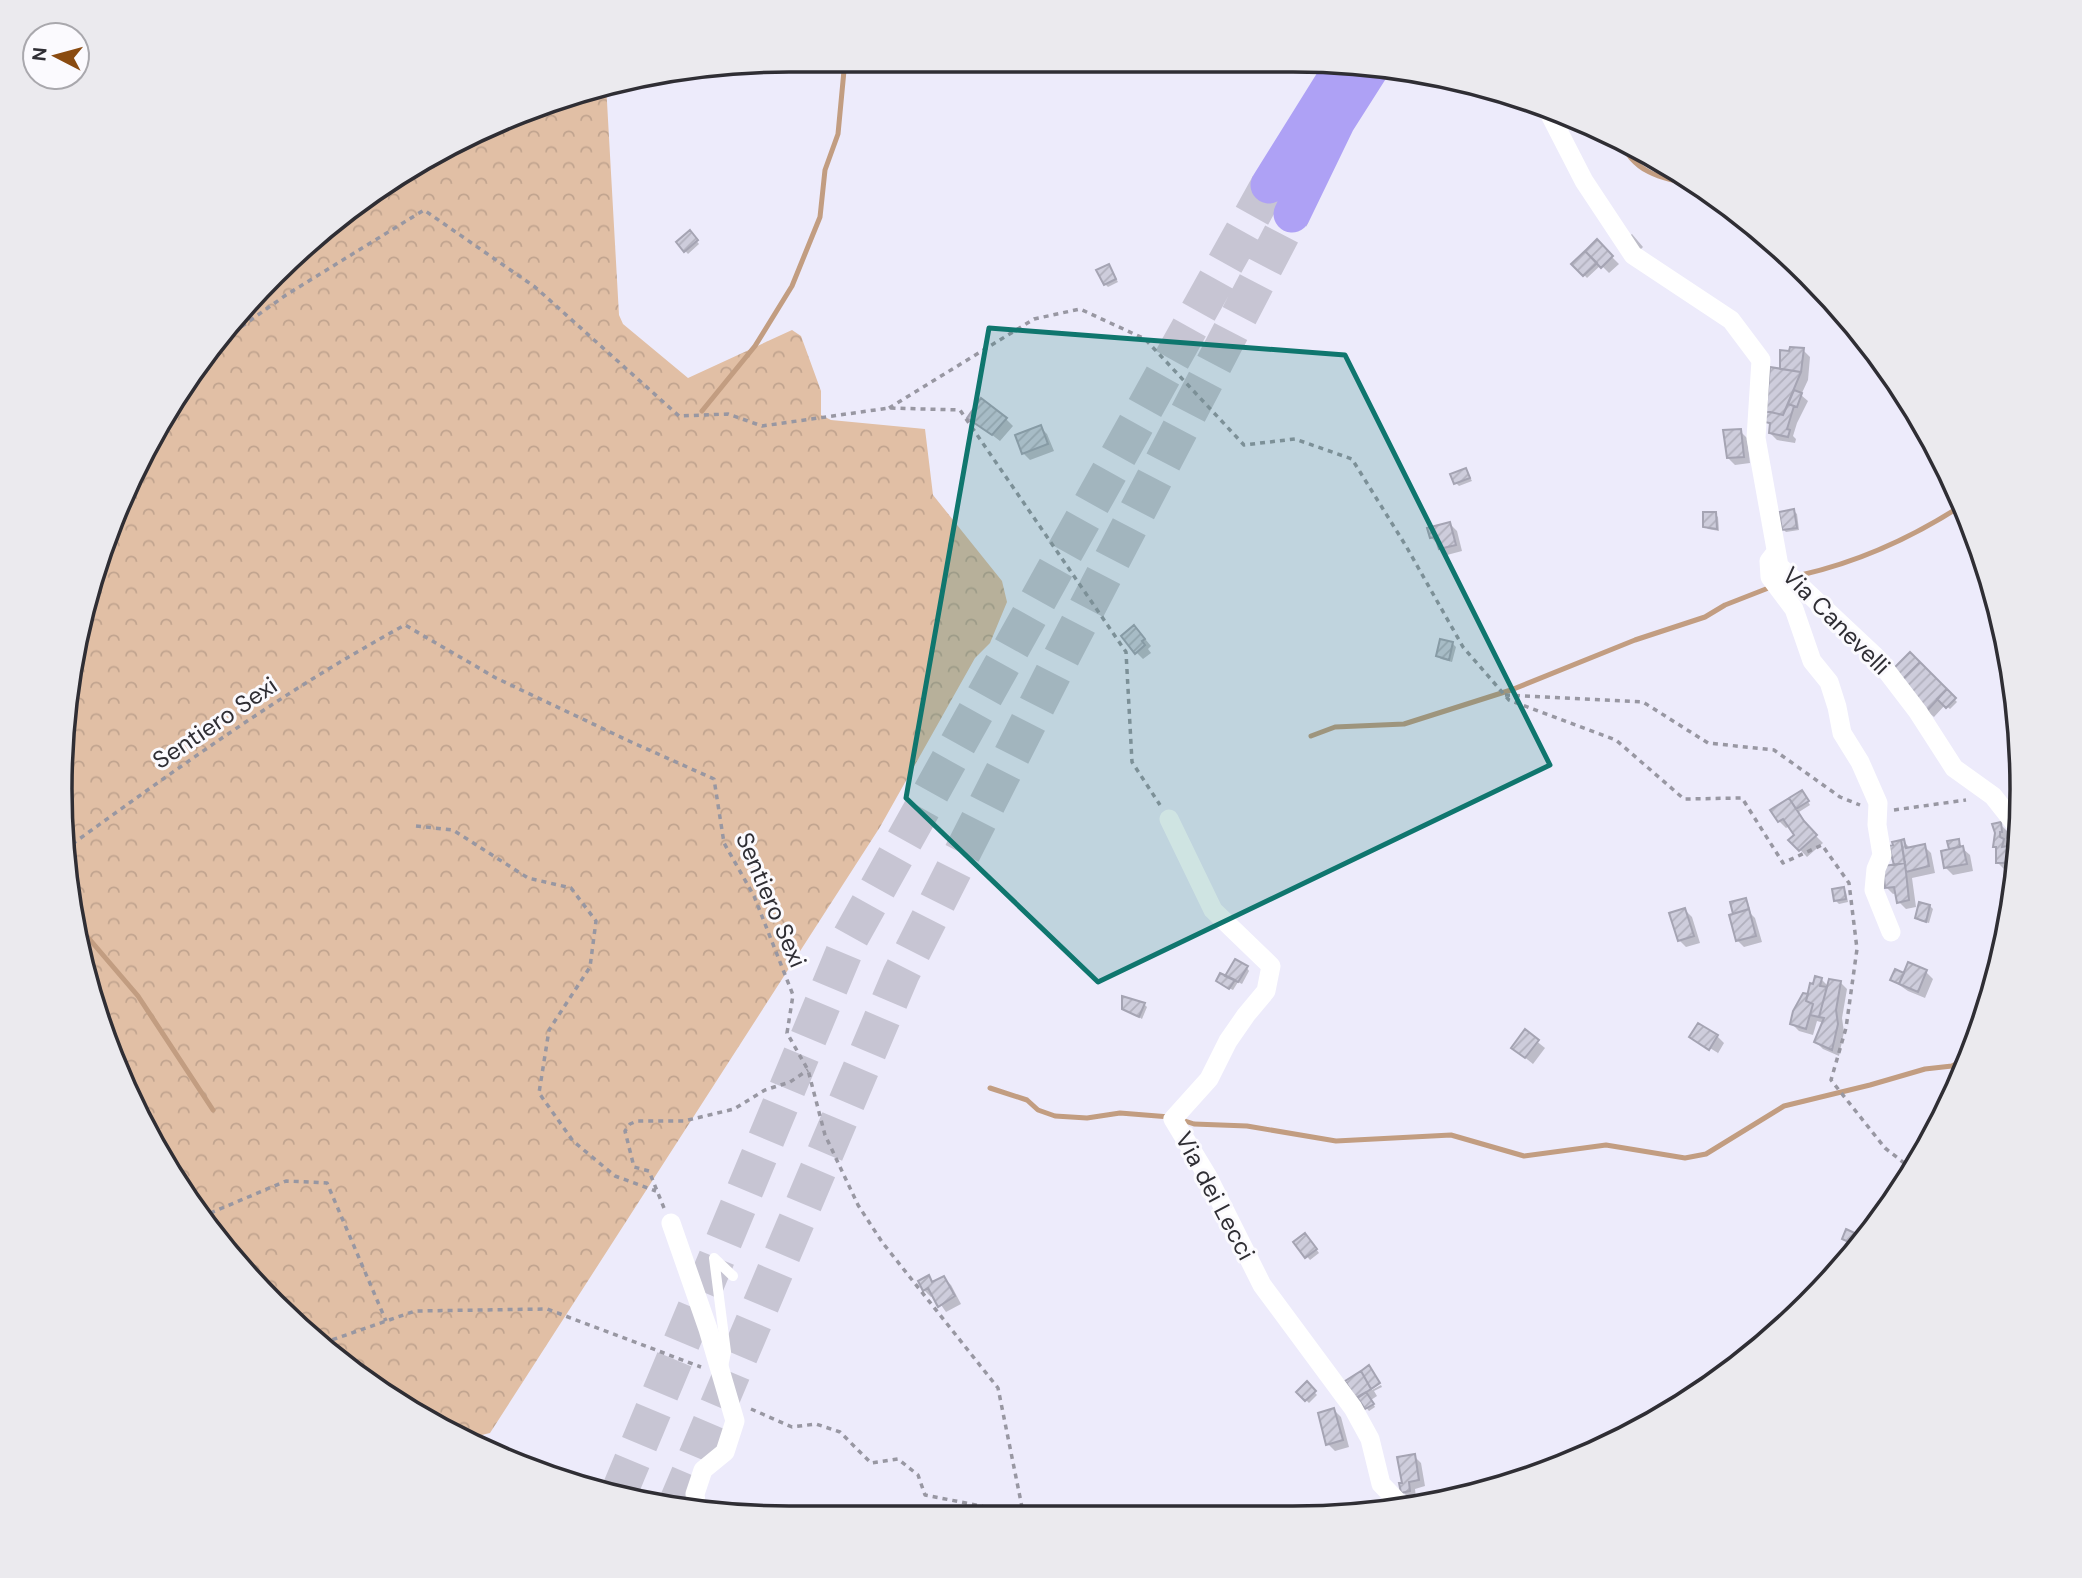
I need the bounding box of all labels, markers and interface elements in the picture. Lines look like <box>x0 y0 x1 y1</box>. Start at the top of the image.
north arrow <box>21 21 91 91</box>
text: N <box>26 46 53 62</box>
street label: Via Canevelli <box>1776 560 1897 681</box>
street label: Sentiero Sexi <box>146 670 283 776</box>
street label: Sentiero Sexi <box>729 828 814 972</box>
street label: Via dei Lecci <box>1169 1126 1262 1265</box>

